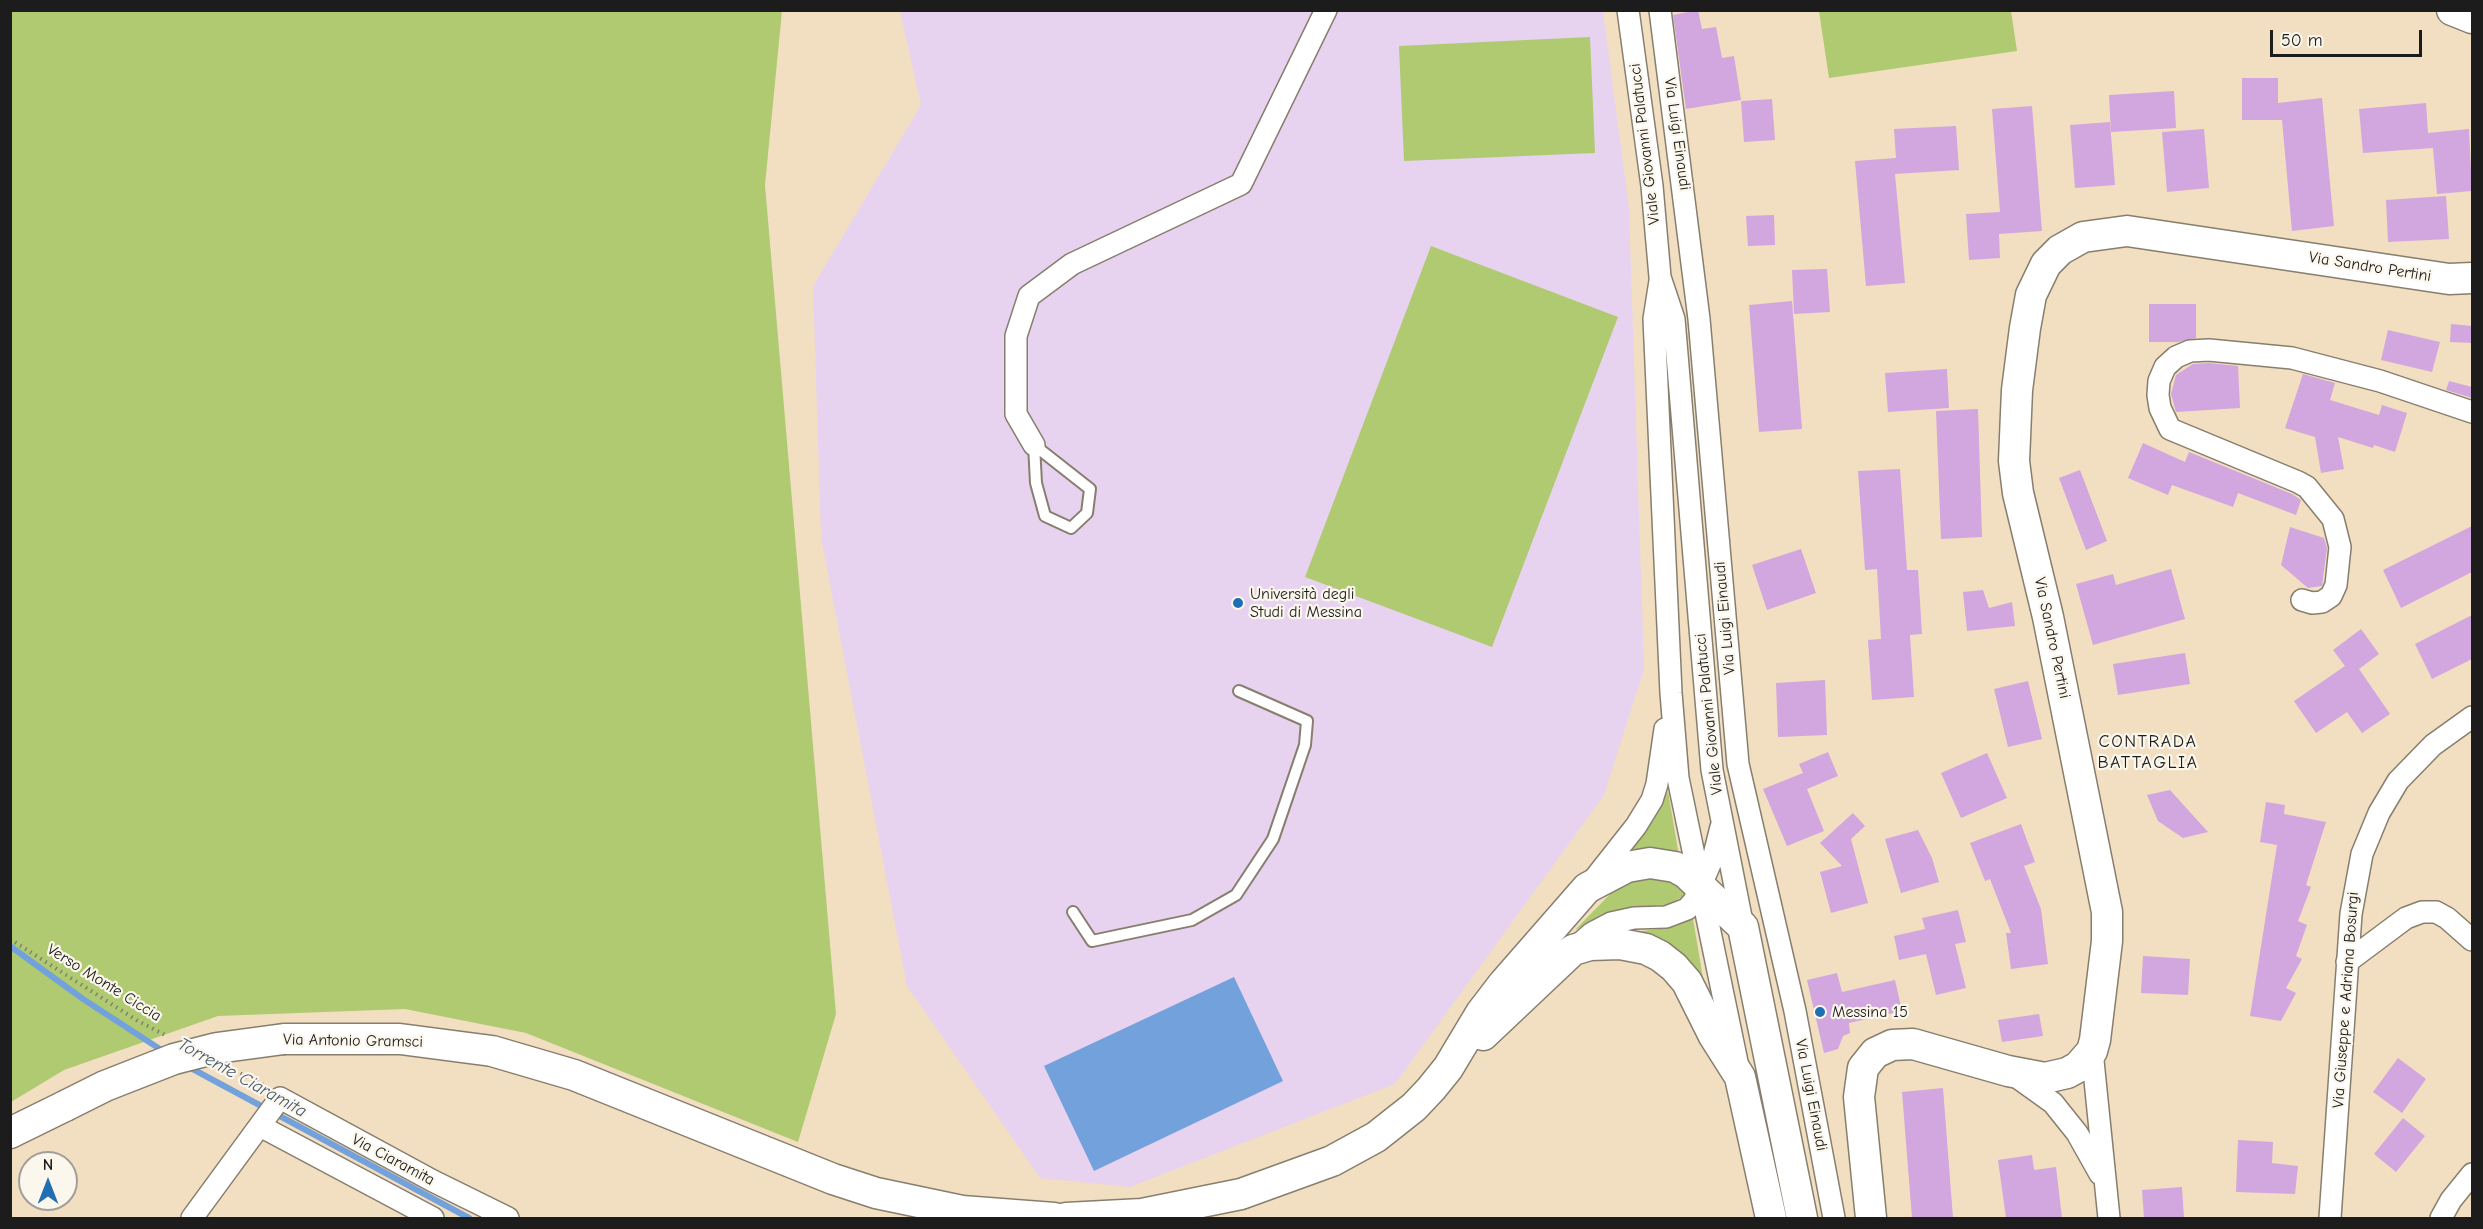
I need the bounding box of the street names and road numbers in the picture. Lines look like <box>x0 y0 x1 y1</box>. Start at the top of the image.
street label: Viale Giovanni Palatucci <box>1626 62 1664 226</box>
street label: Via Luigi Einaudi <box>1660 76 1694 192</box>
street label: Via Sandro Pertini <box>2308 248 2432 286</box>
street label: Via Luigi Einaudi <box>1710 561 1740 675</box>
street label: Via Sandro Pertini <box>2030 576 2074 700</box>
street label: Viale Giovanni Palatucci <box>1691 632 1727 796</box>
street label: Via Giuseppe e Adriana Bosurgi <box>2329 891 2363 1109</box>
street label: Verso Monte Ciccia <box>43 940 165 1026</box>
street label: Via Antonio Gramsci <box>283 1030 423 1052</box>
street label: Via Luigi Einaudi <box>1791 1037 1831 1153</box>
street label: Via Ciaramita <box>348 1130 438 1190</box>

